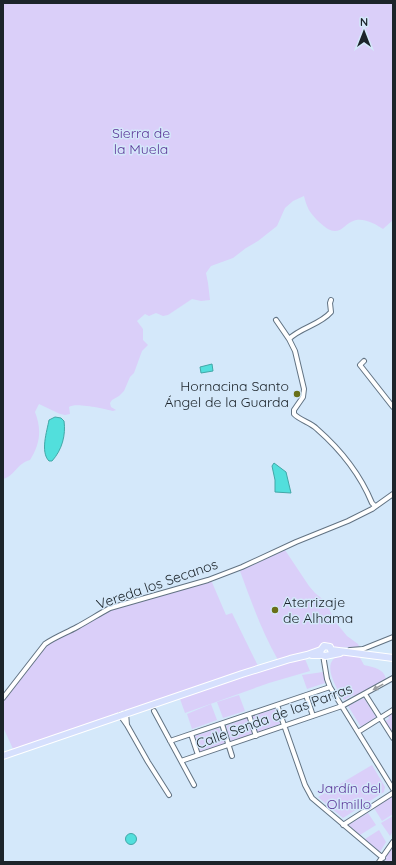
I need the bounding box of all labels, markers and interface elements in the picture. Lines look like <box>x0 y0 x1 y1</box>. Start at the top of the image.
north arrow <box>344 12 384 52</box>
text: N <box>360 15 368 29</box>
park label: Sierra de la Muela <box>112 124 170 158</box>
place label: Hornacina Santo Ángel de la Guarda <box>164 377 289 411</box>
marker: Hornacina Santo Ángel de la Guarda <box>292 389 302 399</box>
street label: Vereda los Secanos <box>94 555 220 613</box>
place label: Aterrizaje de Alhama <box>283 593 353 627</box>
marker: Aterrizaje de Alhama <box>270 605 280 615</box>
street label: Calle Senda de las Parras <box>193 679 355 753</box>
one-way arrow <box>373 683 384 690</box>
park label: Jardín del Olmillo <box>317 779 381 813</box>

